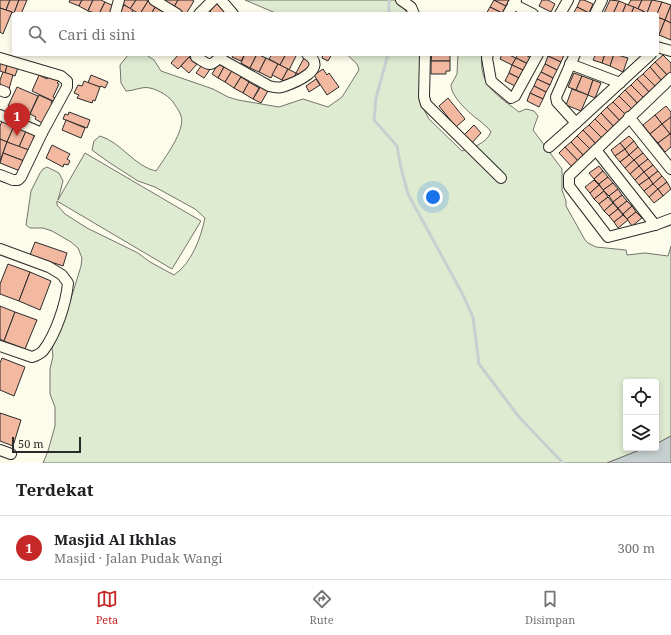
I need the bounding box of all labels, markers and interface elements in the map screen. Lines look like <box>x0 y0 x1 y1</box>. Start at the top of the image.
search box <box>12 12 659 56</box>
icon: search <box>26 23 48 45</box>
text: Cari di sini <box>58 24 135 44</box>
pin: 1 <box>4 103 30 136</box>
your location <box>423 187 443 207</box>
map controls <box>623 379 659 451</box>
button: locate <box>623 379 659 415</box>
button: layers <box>623 415 659 451</box>
scale bar <box>12 435 81 454</box>
text: 50 m <box>18 436 44 451</box>
text: Terdekat <box>16 478 94 501</box>
text: Masjid Al Ikhlas <box>54 529 176 549</box>
text: 1 <box>25 539 33 557</box>
text: 300 m <box>618 539 655 557</box>
text: Masjid · Jalan Pudak Wangi <box>54 549 222 567</box>
tab: Peta <box>96 588 118 627</box>
tab: Rute <box>310 588 334 627</box>
tab: Disimpan <box>525 588 575 627</box>

